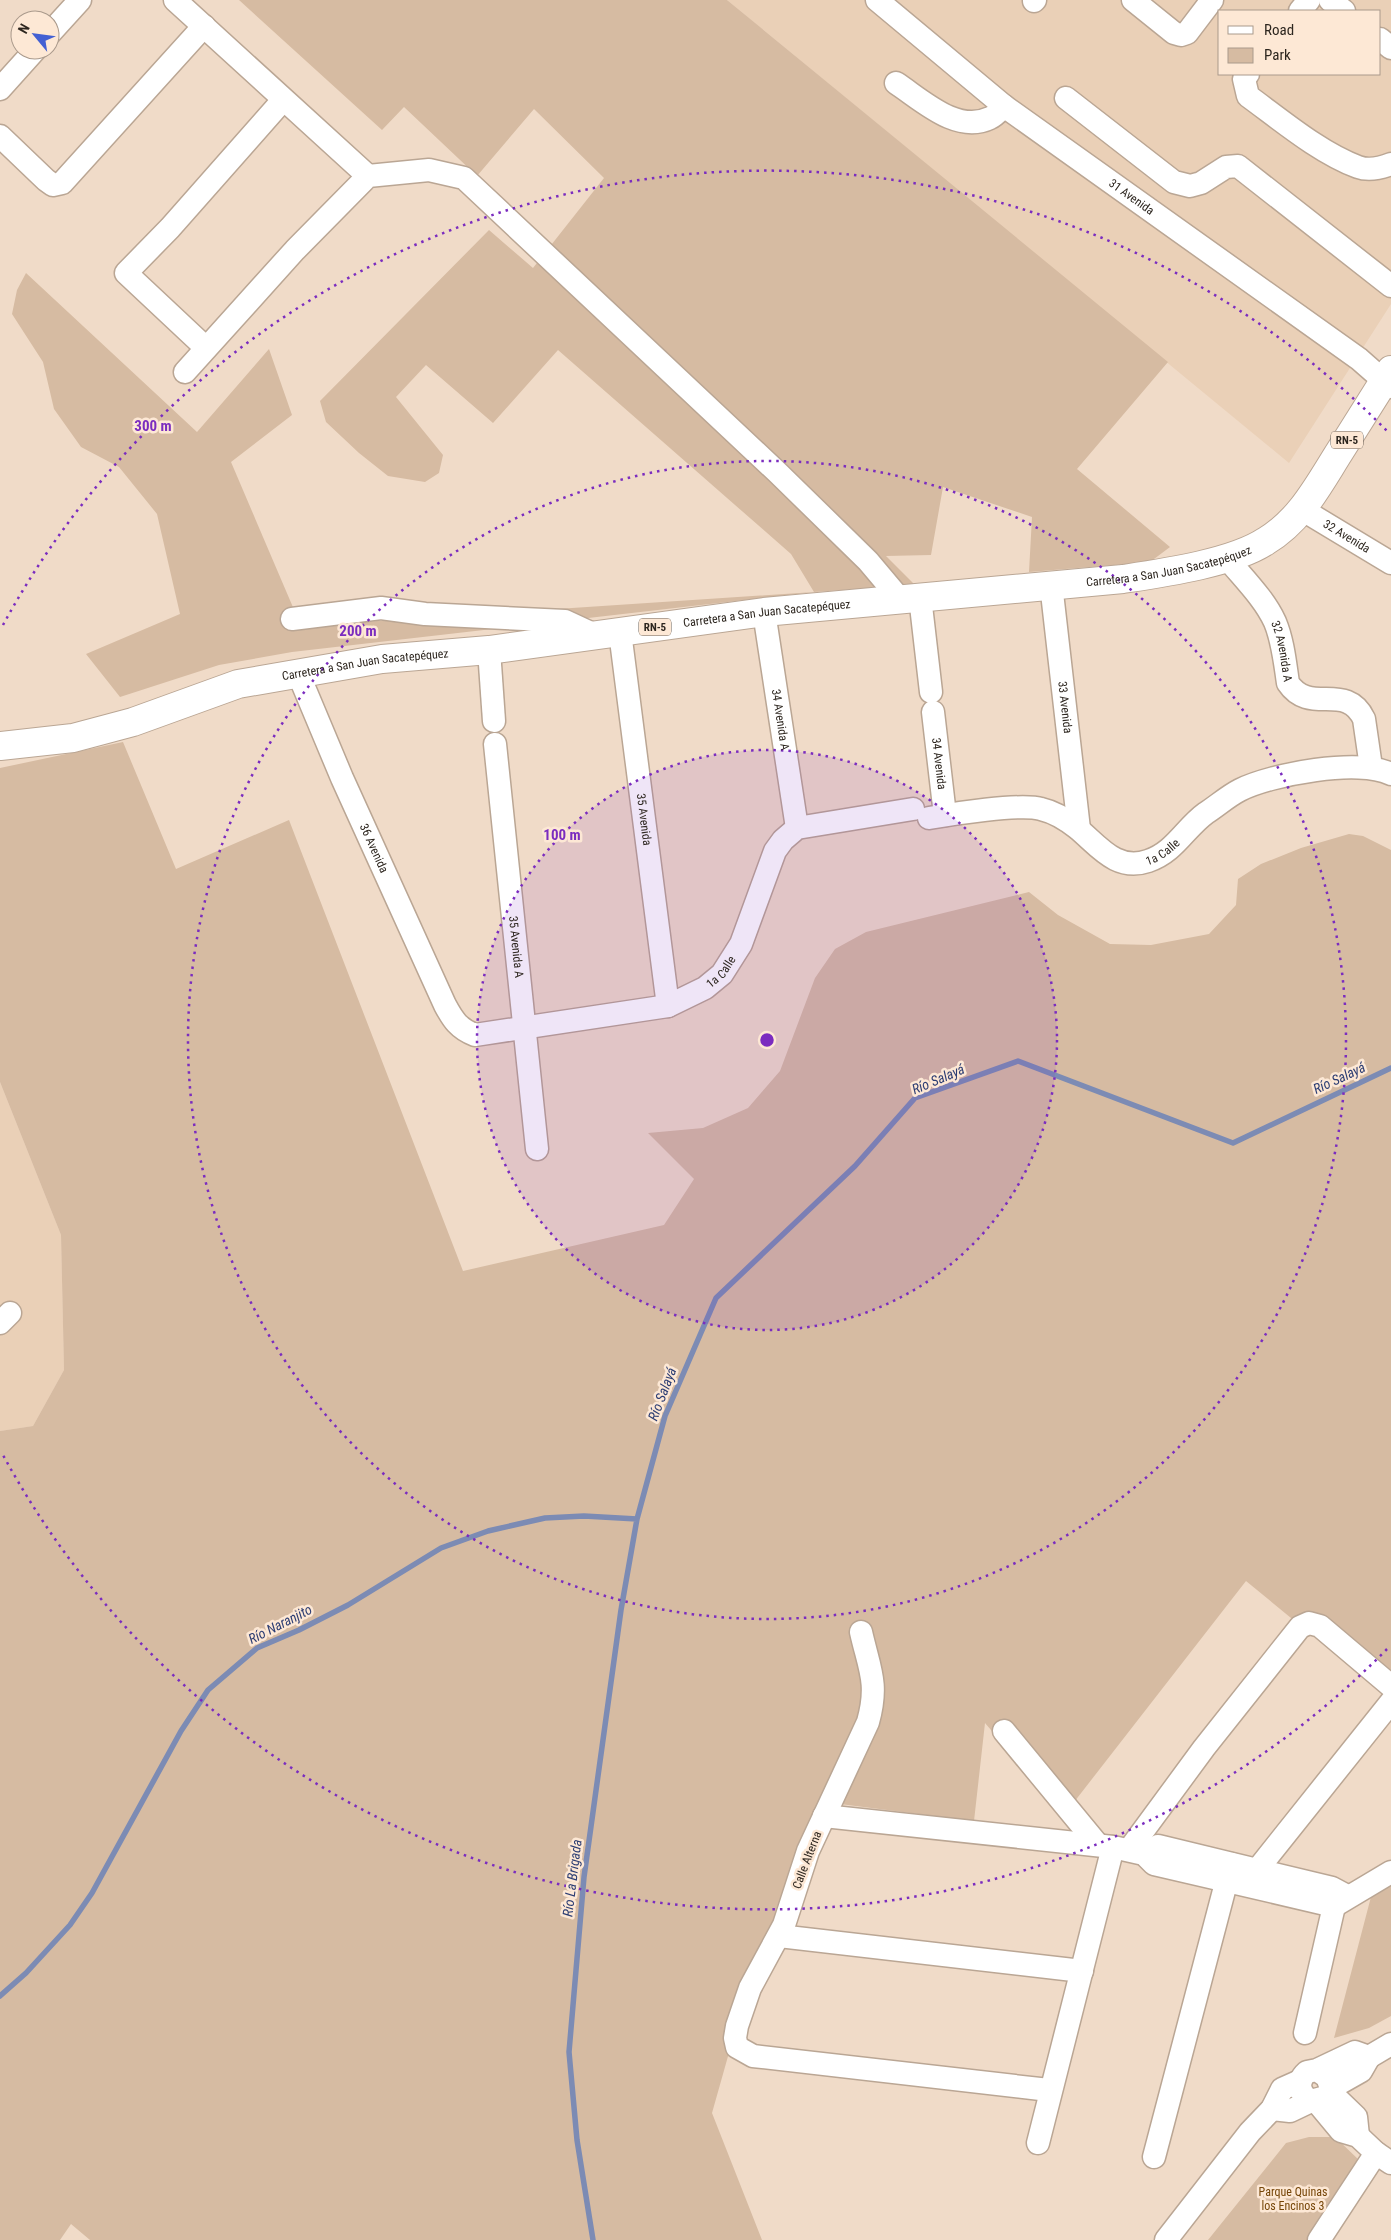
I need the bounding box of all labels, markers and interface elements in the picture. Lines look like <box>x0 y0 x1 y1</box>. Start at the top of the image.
north arrow <box>10 10 60 60</box>
legend <box>1218 10 1381 75</box>
text: N <box>15 21 33 36</box>
text: Road <box>1264 21 1294 39</box>
text: Park <box>1264 46 1291 64</box>
street label: 31 Avenida <box>1106 176 1157 218</box>
text: 300 m <box>134 417 172 435</box>
road number: RN-5 <box>1331 432 1363 448</box>
street label: 32 Avenida <box>1321 517 1373 556</box>
street label: Carretera a San Juan Sacatepéquez <box>1086 543 1253 589</box>
street label: Carretera a San Juan Sacatepéquez <box>682 597 851 630</box>
road number: RN-5 <box>639 618 671 636</box>
street label: 32 Avenida A <box>1268 619 1295 683</box>
text: 200 m <box>339 622 377 640</box>
street label: Carretera a San Juan Sacatepéquez <box>281 646 449 683</box>
street label: 33 Avenida <box>1055 680 1075 734</box>
street label: 34 Avenida A <box>769 688 792 751</box>
street label: 34 Avenida <box>929 737 949 791</box>
street label: 35 Avenida <box>634 793 654 847</box>
street label: 36 Avenida <box>357 822 391 875</box>
text: 100 m <box>543 826 581 844</box>
street label: 1a Calle <box>1144 836 1183 868</box>
street label: 35 Avenida A <box>506 915 526 979</box>
street label: 1a Calle <box>704 953 739 991</box>
centre of rings <box>758 1031 776 1049</box>
water label: Río Salayá <box>1310 1059 1368 1097</box>
water label: Río Salayá <box>909 1061 967 1097</box>
water label: Río Salayá <box>645 1365 680 1423</box>
water label: Río Naranjito <box>246 1601 315 1647</box>
street label: Calle Alterna <box>790 1829 824 1891</box>
water label: Río La Brigada <box>559 1838 585 1918</box>
park label: Parque Quinas los Encinos 3 <box>1259 2185 1327 2213</box>

